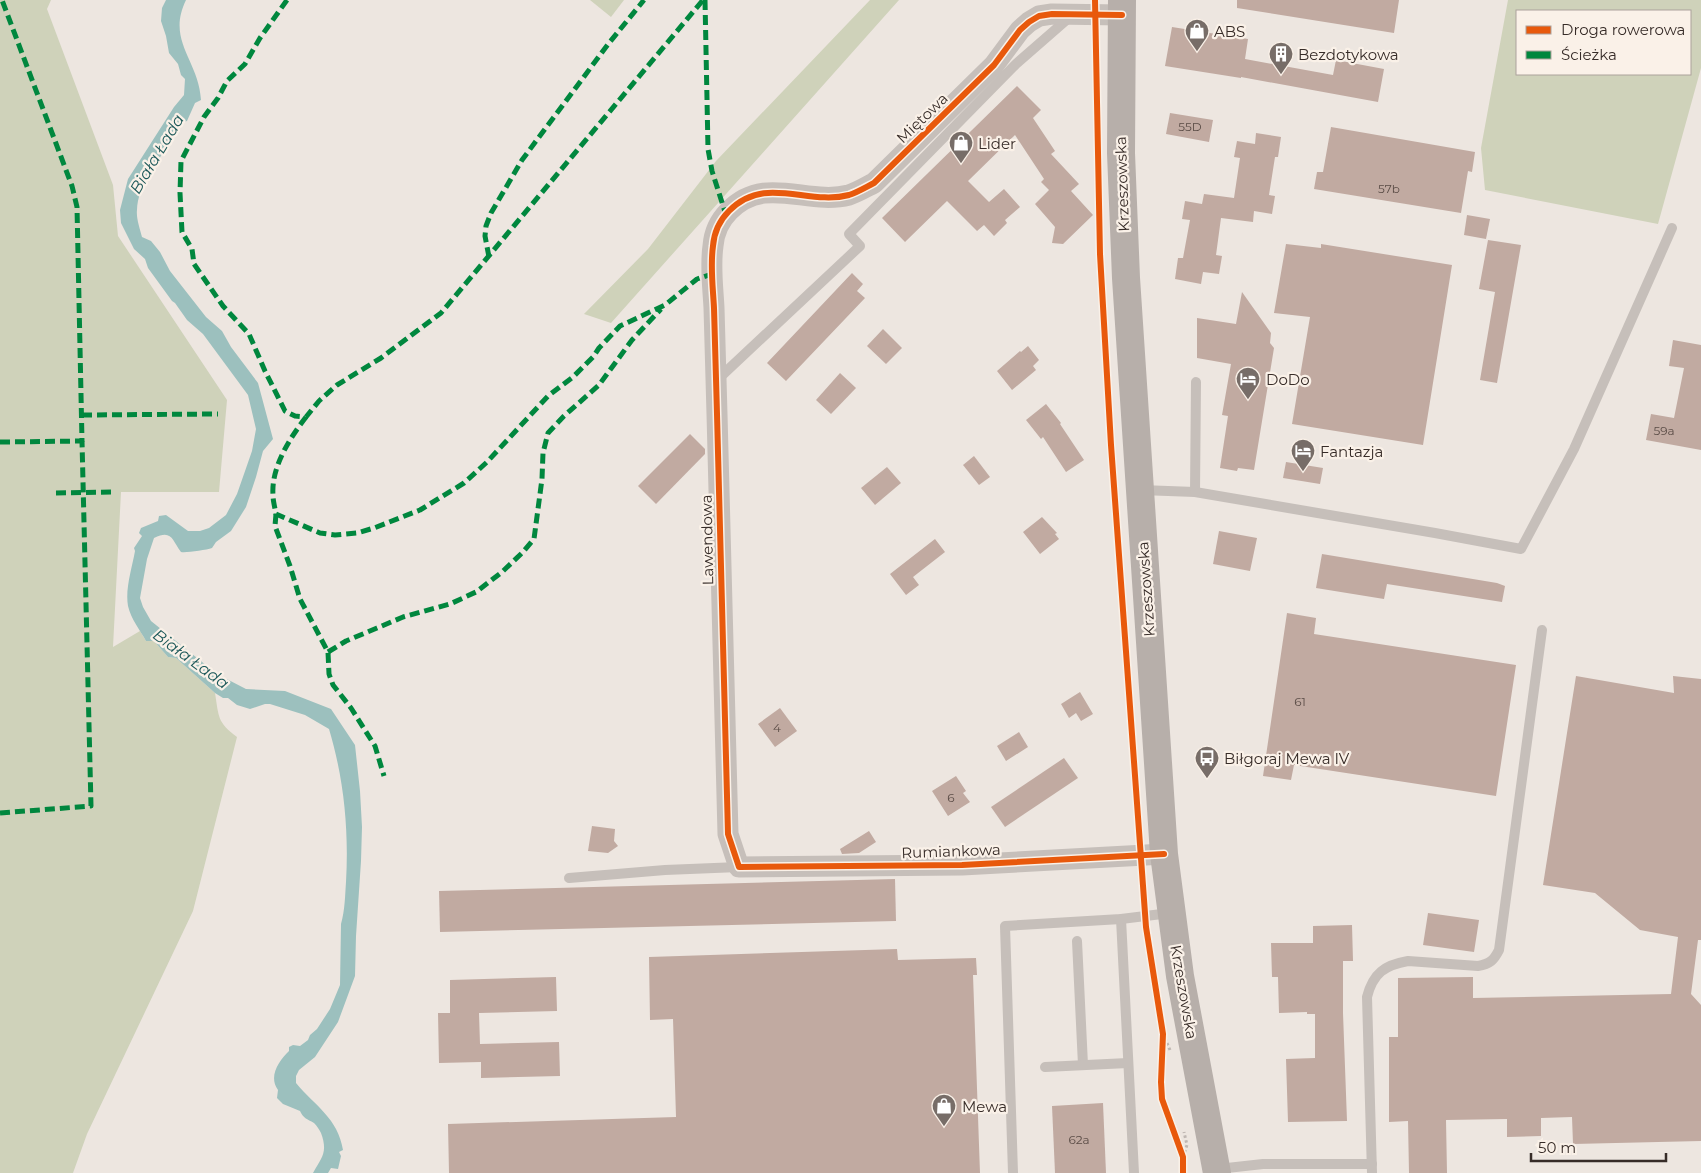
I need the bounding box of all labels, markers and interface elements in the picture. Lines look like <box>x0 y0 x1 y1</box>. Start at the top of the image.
legend <box>1516 10 1691 75</box>
shop icon: ABS <box>1184 18 1210 52</box>
text: Droga rowerowa <box>1561 20 1685 39</box>
place label: ABS <box>1214 22 1245 41</box>
building icon: Bezdotykowa <box>1268 41 1294 75</box>
place label: Bezdotykowa <box>1298 45 1399 64</box>
text: Ścieżka <box>1561 45 1617 64</box>
street label: Miętowa <box>892 89 952 147</box>
water label: Biała Łada <box>126 111 188 197</box>
house number: 55D <box>1178 119 1202 134</box>
shop icon: Lider <box>948 130 974 164</box>
place label: Lider <box>978 134 1016 153</box>
street label: Krzeszowska <box>1111 136 1133 232</box>
house number: 57b <box>1378 181 1400 196</box>
hotel icon: DoDo <box>1235 366 1261 400</box>
place label: DoDo <box>1266 370 1310 389</box>
house number: 59a <box>1653 423 1675 438</box>
hotel icon: Fantazja <box>1290 438 1316 472</box>
place label: Fantazja <box>1320 442 1383 461</box>
street label: Lawendowa <box>697 494 717 586</box>
street label: Krzeszowska <box>1133 541 1159 637</box>
water label: Biała Łada <box>149 625 233 693</box>
house number: 61 <box>1294 694 1306 709</box>
house number: 4 <box>773 720 781 735</box>
bus stop icon: Biłgoraj Mewa IV <box>1194 745 1220 779</box>
place label: Biłgoraj Mewa IV <box>1224 749 1350 768</box>
house number: 6 <box>947 790 955 805</box>
street label: Rumiankowa <box>901 840 1001 862</box>
street label: Krzeszowska <box>1166 943 1202 1041</box>
shop icon: Mewa <box>931 1093 957 1127</box>
place label: Mewa <box>962 1097 1007 1116</box>
scale bar <box>1531 1130 1666 1162</box>
house number: 62a <box>1068 1132 1090 1147</box>
text: 50 m <box>1538 1138 1576 1157</box>

